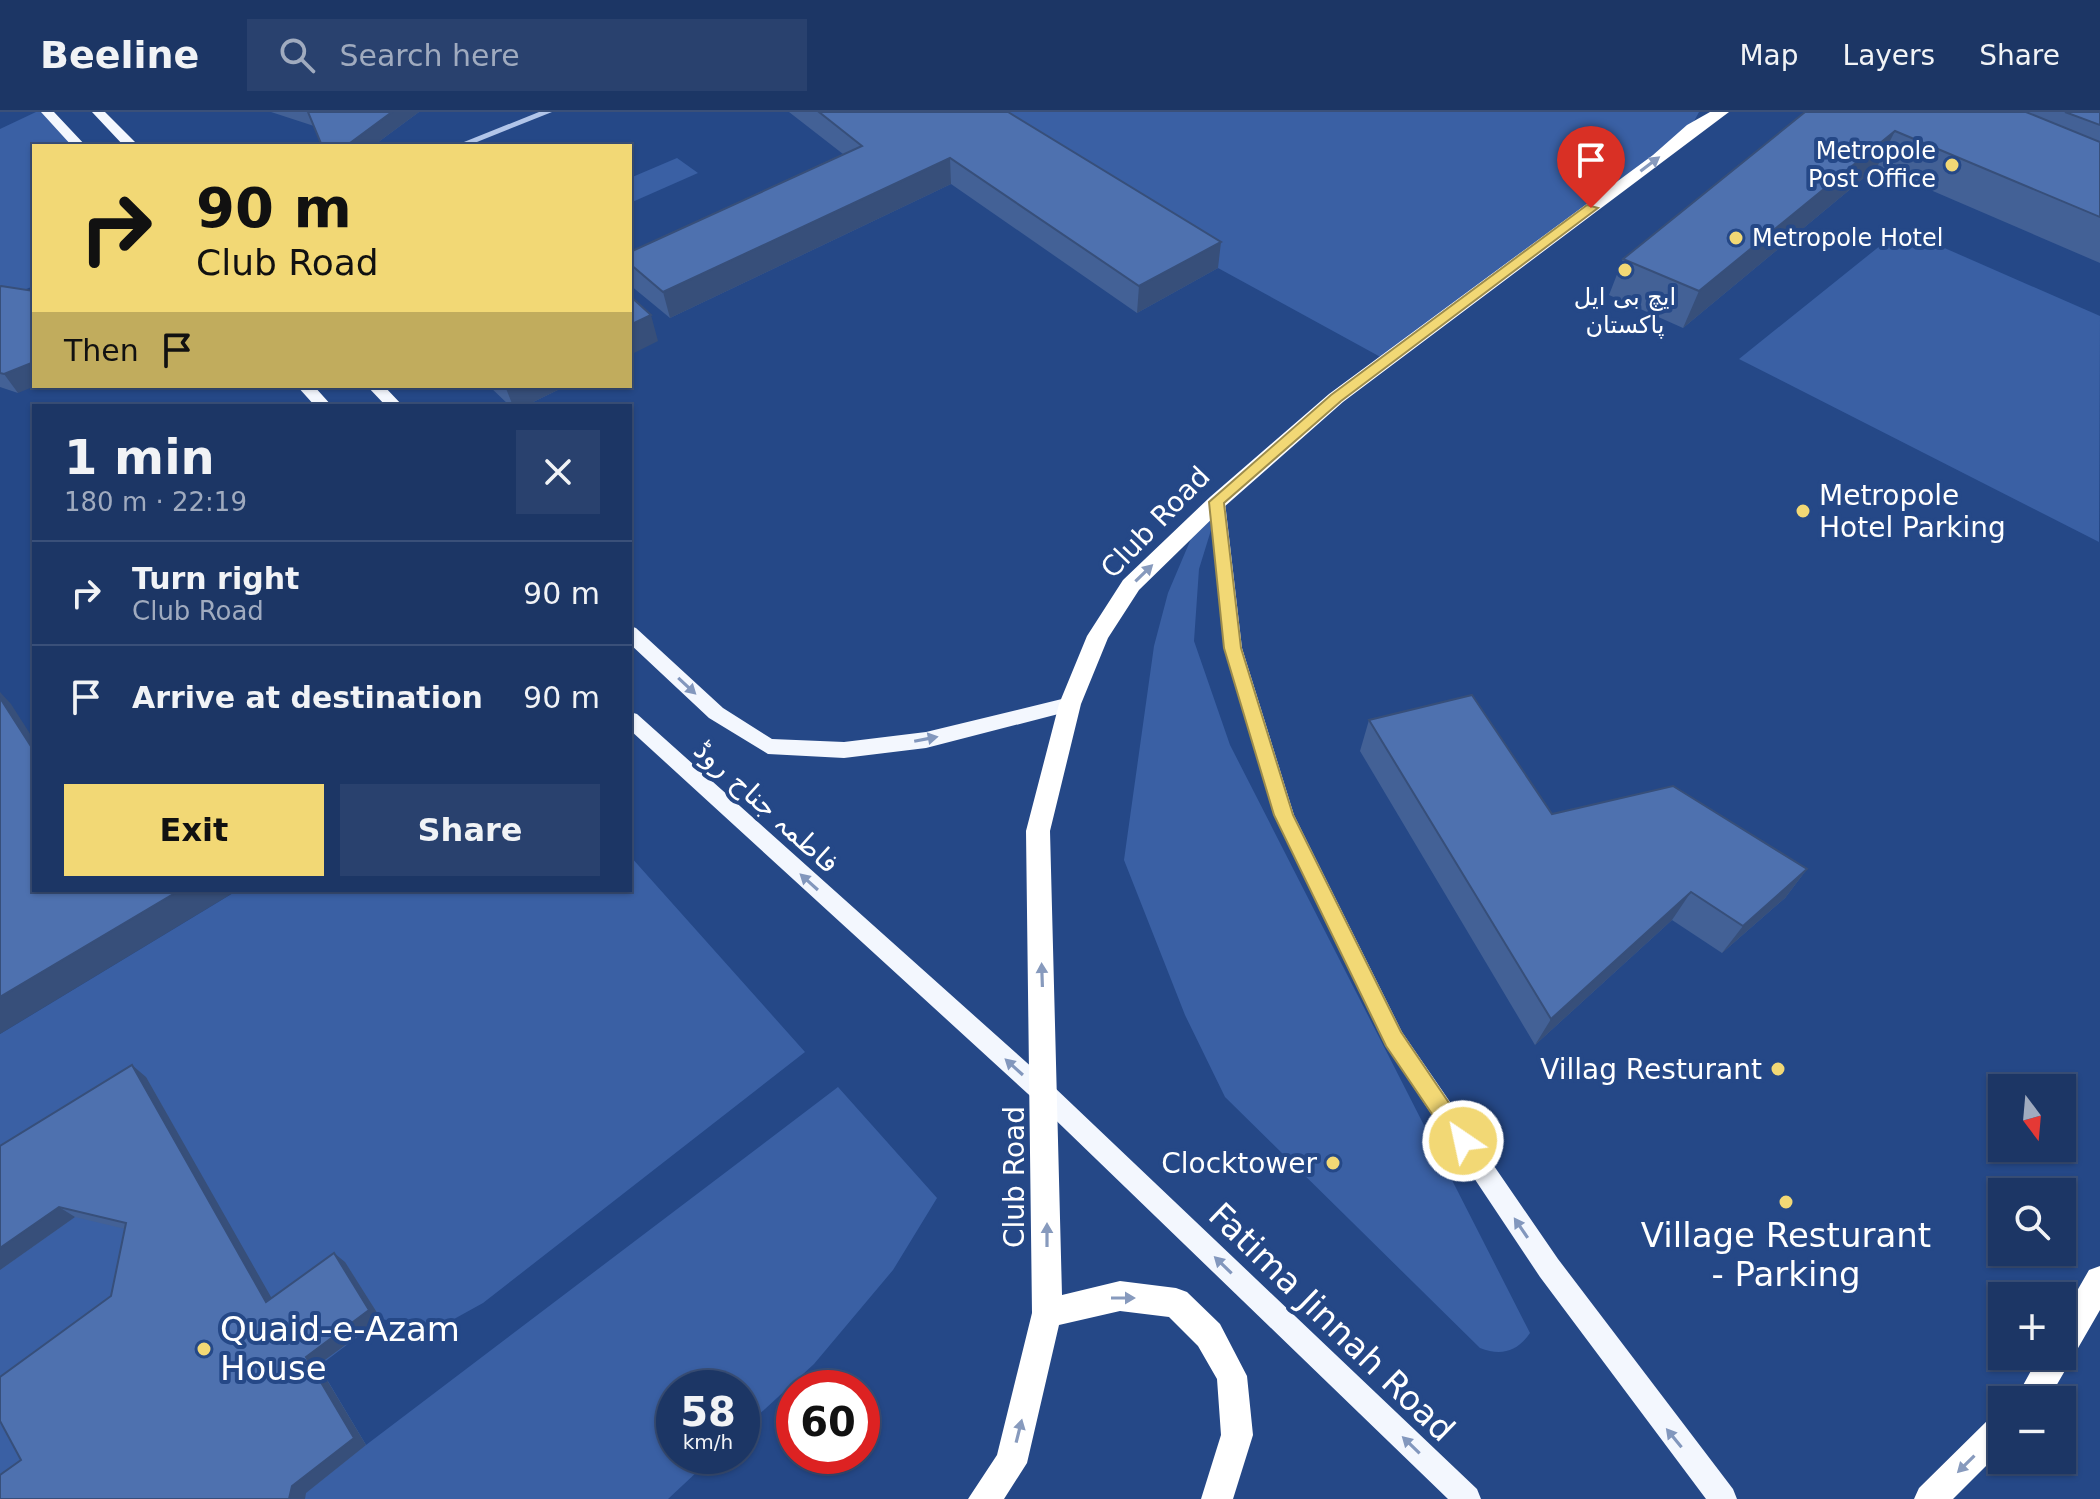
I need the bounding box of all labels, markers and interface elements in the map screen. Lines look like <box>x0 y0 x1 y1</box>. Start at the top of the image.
search box <box>247 19 807 91</box>
text: Beeline <box>40 33 199 77</box>
icon: search <box>275 33 319 77</box>
text: Search here <box>339 38 520 73</box>
text: Map <box>1739 39 1799 72</box>
text: Layers <box>1843 39 1935 72</box>
text: Share <box>1979 39 2060 72</box>
pin <box>1557 126 1625 208</box>
place label: Metropole Post Office <box>1808 137 1936 193</box>
icon: arrive <box>1569 138 1613 182</box>
marker: Metropole Post Office <box>1943 156 1961 174</box>
one-way arrow <box>1640 157 1660 173</box>
text: 90 m <box>196 175 352 240</box>
icon: right <box>64 176 168 280</box>
place label: Metropole Hotel <box>1752 224 1943 252</box>
marker: Metropole Hotel <box>1727 229 1745 247</box>
text: Club Road <box>196 242 379 283</box>
marker: ایچ بی ایل پاکستان <box>1616 261 1634 279</box>
place label: ایچ بی ایل پاکستان <box>1574 283 1676 339</box>
icon: arrive <box>155 328 199 372</box>
text: Then <box>64 333 139 368</box>
text: 1 min <box>64 429 215 485</box>
button: close <box>516 430 600 514</box>
street label: Club Road <box>1094 460 1217 585</box>
place label: Metropole Hotel Parking <box>1819 479 2006 544</box>
text: 180 m · 22:19 <box>64 487 247 517</box>
marker: Metropole Hotel Parking <box>1794 502 1812 520</box>
text: Turn right <box>132 561 299 596</box>
one-way arrow <box>1134 564 1153 583</box>
icon: right <box>64 571 108 615</box>
text: 90 m <box>523 576 600 611</box>
text: Club Road <box>132 596 264 626</box>
icon: arrive <box>64 675 108 719</box>
one-way arrow <box>678 677 697 695</box>
text: Arrive at destination <box>132 680 483 715</box>
text: 90 m <box>523 680 600 715</box>
street label: فاطمہ جناح روڈ <box>688 733 846 880</box>
one-way arrow <box>914 733 939 745</box>
button: Exit <box>64 784 324 876</box>
button: Share <box>340 784 600 876</box>
one-way arrow <box>799 873 818 891</box>
one-way arrow <box>1036 962 1049 987</box>
place label: Villag Resturant <box>1540 1053 1762 1086</box>
one-way arrow <box>1005 1059 1025 1076</box>
marker: Villag Resturant <box>1769 1060 1787 1078</box>
north arrow <box>1988 1074 2076 1162</box>
map controls <box>1988 1074 2076 1474</box>
position arrow <box>1421 1099 1505 1183</box>
street label: Club Road <box>998 1106 1031 1248</box>
place label: Clocktower <box>1161 1147 1317 1180</box>
marker: Clocktower <box>1324 1154 1342 1172</box>
button: search <box>1988 1178 2076 1266</box>
marker: Village Resturant - Parking <box>1777 1193 1795 1211</box>
street label: Fatima Jinnah Road <box>1201 1194 1463 1450</box>
place label: Village Resturant - Parking <box>1641 1215 1931 1294</box>
one-way arrow <box>1515 1217 1529 1239</box>
one-way arrow <box>1040 1222 1053 1247</box>
one-way arrow <box>1214 1257 1233 1275</box>
button: + <box>1988 1282 2076 1370</box>
one-way arrow <box>1111 1292 1136 1304</box>
place label: Quaid-e-Azam House <box>220 1309 460 1388</box>
marker: Quaid-e-Azam House <box>195 1340 213 1358</box>
speed limit sign: 60 <box>776 1370 880 1474</box>
button: − <box>1988 1386 2076 1474</box>
text: 58 <box>680 1389 736 1435</box>
one-way arrow <box>1013 1418 1025 1443</box>
one-way arrow <box>1667 1428 1683 1448</box>
text: km/h <box>683 1430 733 1454</box>
one-way arrow <box>1402 1436 1421 1455</box>
one-way arrow <box>1957 1454 1976 1472</box>

